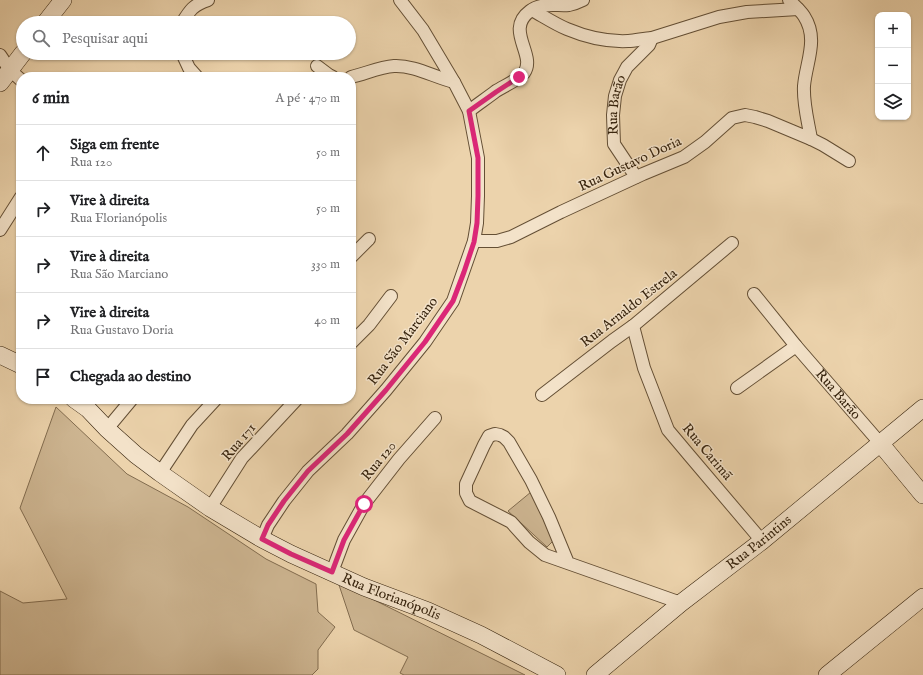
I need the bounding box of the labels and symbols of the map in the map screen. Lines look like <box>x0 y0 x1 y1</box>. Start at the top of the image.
route end <box>510 68 528 86</box>
street label: Rua Barão <box>604 71 631 136</box>
street label: Rua Gustavo Doria <box>576 132 685 196</box>
street label: Rua Arnaldo Estrela <box>577 264 682 351</box>
street label: Rua São Marciano <box>364 293 442 389</box>
street label: Rua Barão <box>811 366 865 424</box>
street label: Rua 171 <box>218 419 260 465</box>
street label: Rua Carimã <box>678 420 737 485</box>
street label: Rua 120 <box>358 438 400 484</box>
route start <box>355 495 373 513</box>
street label: Rua Parintins <box>723 511 796 574</box>
street label: Rua Florianópolis <box>339 569 444 625</box>

